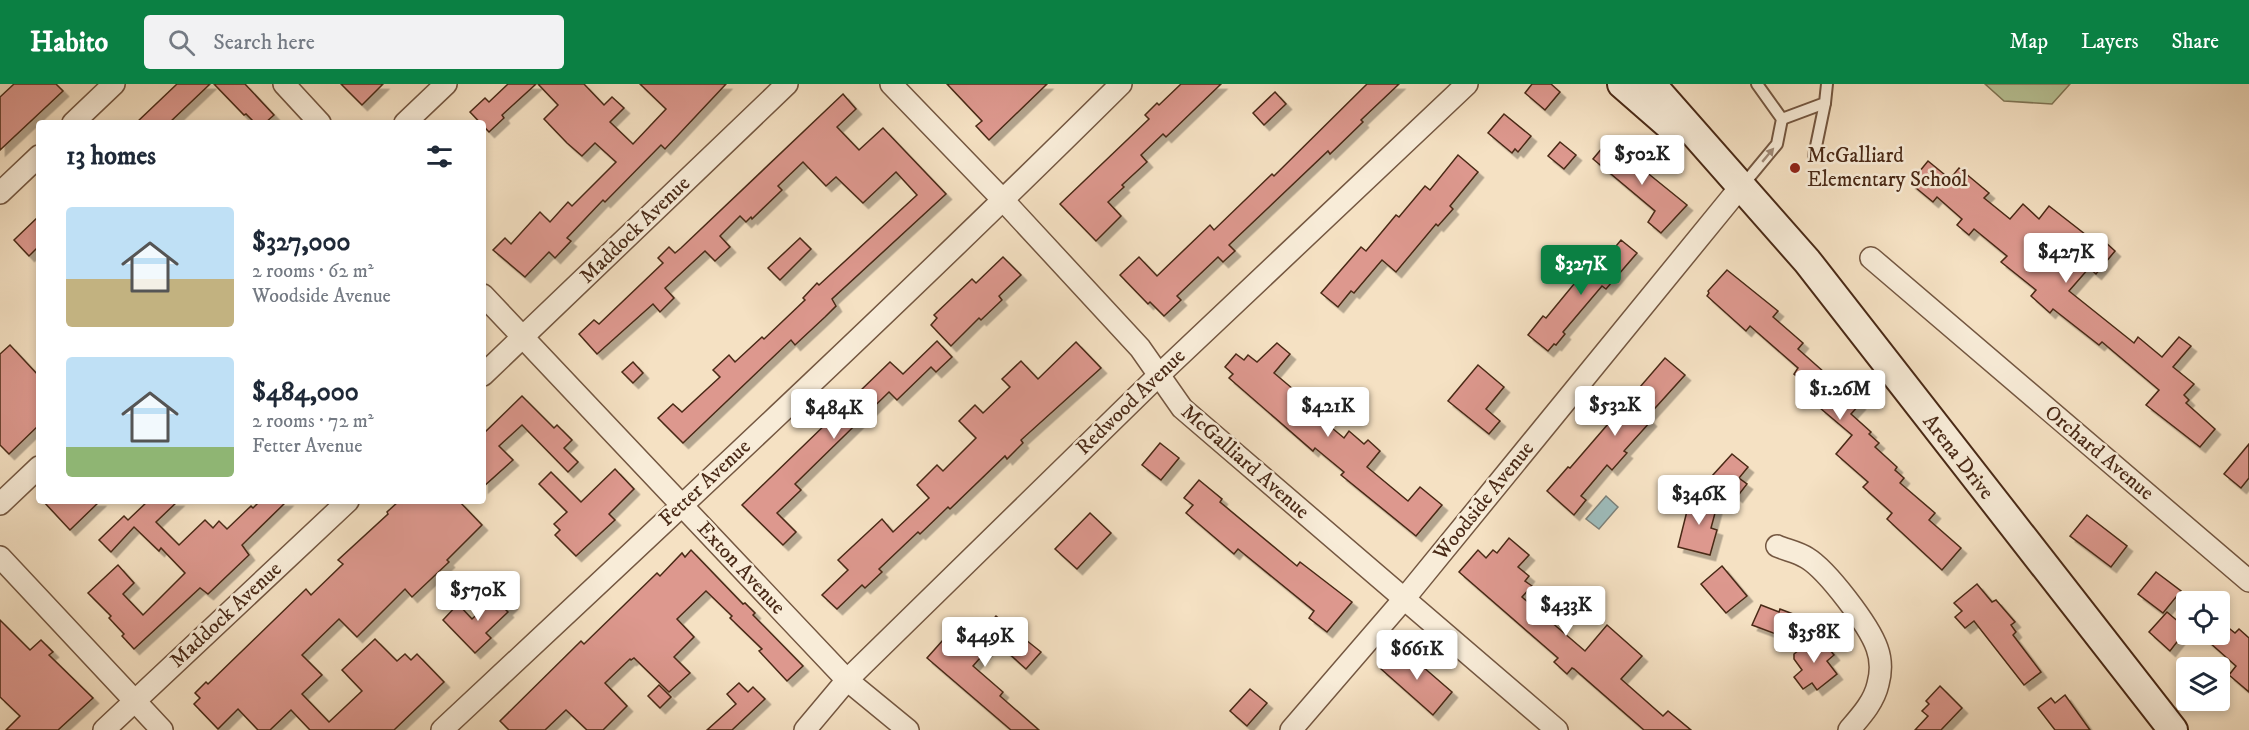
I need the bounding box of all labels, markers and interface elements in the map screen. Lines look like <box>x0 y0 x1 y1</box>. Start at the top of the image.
search box <box>144 15 564 69</box>
text: Habito <box>30 25 108 60</box>
icon: search <box>165 26 198 59</box>
text: Search here <box>213 29 315 56</box>
text: Map <box>2009 29 2048 55</box>
text: Layers <box>2081 29 2139 55</box>
text: Share <box>2172 29 2219 55</box>
pin: $502K <box>1600 135 1684 186</box>
text: 13 homes <box>66 140 156 173</box>
icon: filters <box>423 140 456 173</box>
text: $502K <box>1614 142 1670 167</box>
place label: McGalliard Elementary School <box>1807 143 1968 193</box>
one-way arrow <box>1761 148 1774 163</box>
marker: McGalliard Elementary School <box>1788 161 1802 175</box>
street label: Maddock Avenue <box>574 170 696 289</box>
text: $327,000 <box>252 226 351 259</box>
icon: home <box>114 231 186 303</box>
pin: $427K <box>2024 233 2108 284</box>
text: $427K <box>2038 240 2094 265</box>
pin: $327K <box>1539 245 1623 296</box>
text: $327K <box>1555 252 1607 277</box>
text: 2 rooms · 62 m² <box>252 259 374 284</box>
text: Woodside Avenue <box>252 284 391 309</box>
street label: Redwood Avenue <box>1071 343 1191 461</box>
pin: $1.26M <box>1791 370 1889 421</box>
text: $484,000 <box>252 376 359 409</box>
text: $1.26M <box>1809 377 1871 402</box>
icon: home <box>114 381 186 453</box>
pin: $532K <box>1573 386 1657 437</box>
pin: $421K <box>1286 387 1370 438</box>
pin: $484K <box>792 389 876 440</box>
text: $532K <box>1589 393 1641 418</box>
text: $421K <box>1301 394 1355 419</box>
text: $484K <box>805 396 863 421</box>
street label: McGalliard Avenue <box>1175 399 1315 525</box>
street label: Orchard Avenue <box>2039 400 2159 506</box>
text: 2 rooms · 72 m² <box>252 409 374 434</box>
street label: Arena Drive <box>1917 409 2000 505</box>
text: Fetter Avenue <box>252 434 363 459</box>
street label: Fetter Avenue <box>654 434 757 532</box>
street label: Woodside Avenue <box>1427 436 1540 567</box>
pin: $346K <box>1657 475 1741 526</box>
text: $346K <box>1672 482 1726 507</box>
street label: Exton Avenue <box>691 516 791 620</box>
street label: Maddock Avenue <box>165 556 288 674</box>
pin: $570K <box>436 571 520 622</box>
text: $570K <box>450 578 506 603</box>
pin: $433K <box>1524 586 1608 637</box>
map controls <box>2176 591 2230 711</box>
button: locate <box>2176 591 2230 645</box>
text: $433K <box>1540 593 1592 618</box>
pin: $358K <box>1772 613 1856 664</box>
pin: $449K <box>943 617 1027 668</box>
text: $358K <box>1788 620 1840 645</box>
text: $449K <box>956 624 1014 649</box>
pin: $661K <box>1375 630 1459 681</box>
text: $661K <box>1390 637 1444 662</box>
button: layers <box>2176 657 2230 711</box>

